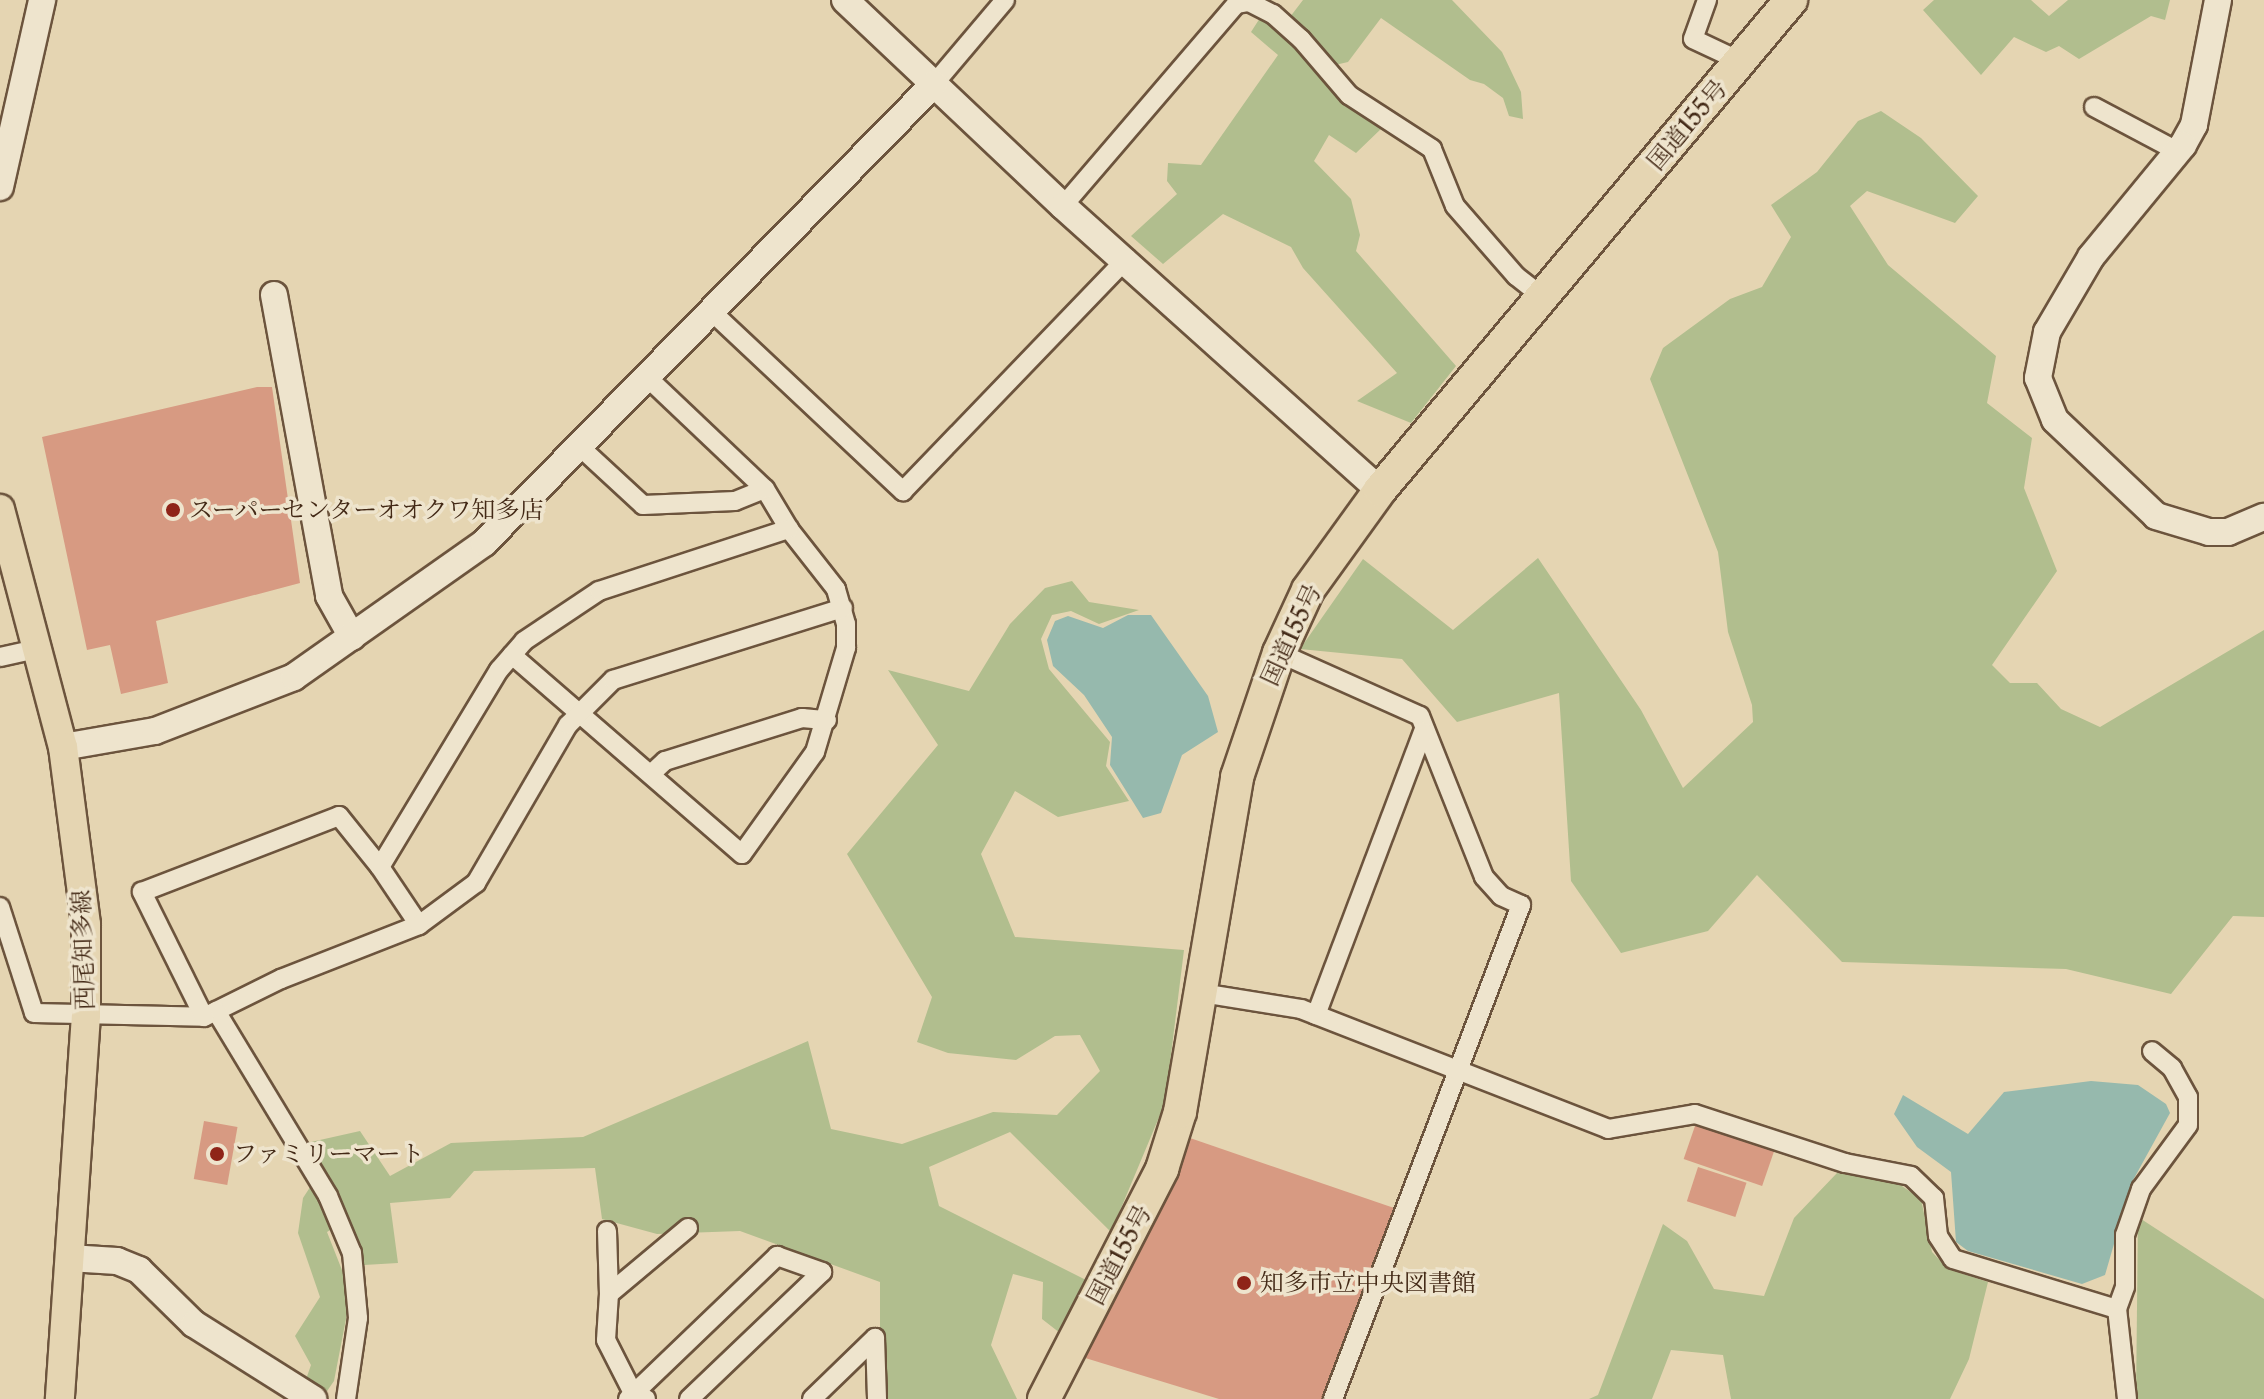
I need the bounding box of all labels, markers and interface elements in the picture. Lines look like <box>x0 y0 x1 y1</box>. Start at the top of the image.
street label: 国道155号 <box>1641 74 1733 176</box>
place label: スーパーセンターオオクワ知多店 <box>189 496 548 524</box>
marker: スーパーセンターオオクワ知多店 <box>164 501 182 519</box>
street label: 国道155号 <box>1255 580 1327 690</box>
street label: 西尾知多線 <box>67 890 99 1010</box>
place label: ファミリーマート <box>233 1140 425 1168</box>
marker: ファミリーマート <box>208 1145 226 1163</box>
street label: 国道155号 <box>1081 1200 1157 1310</box>
place label: 知多市立中央図書館 <box>1260 1269 1476 1297</box>
marker: 知多市立中央図書館 <box>1235 1274 1253 1292</box>

